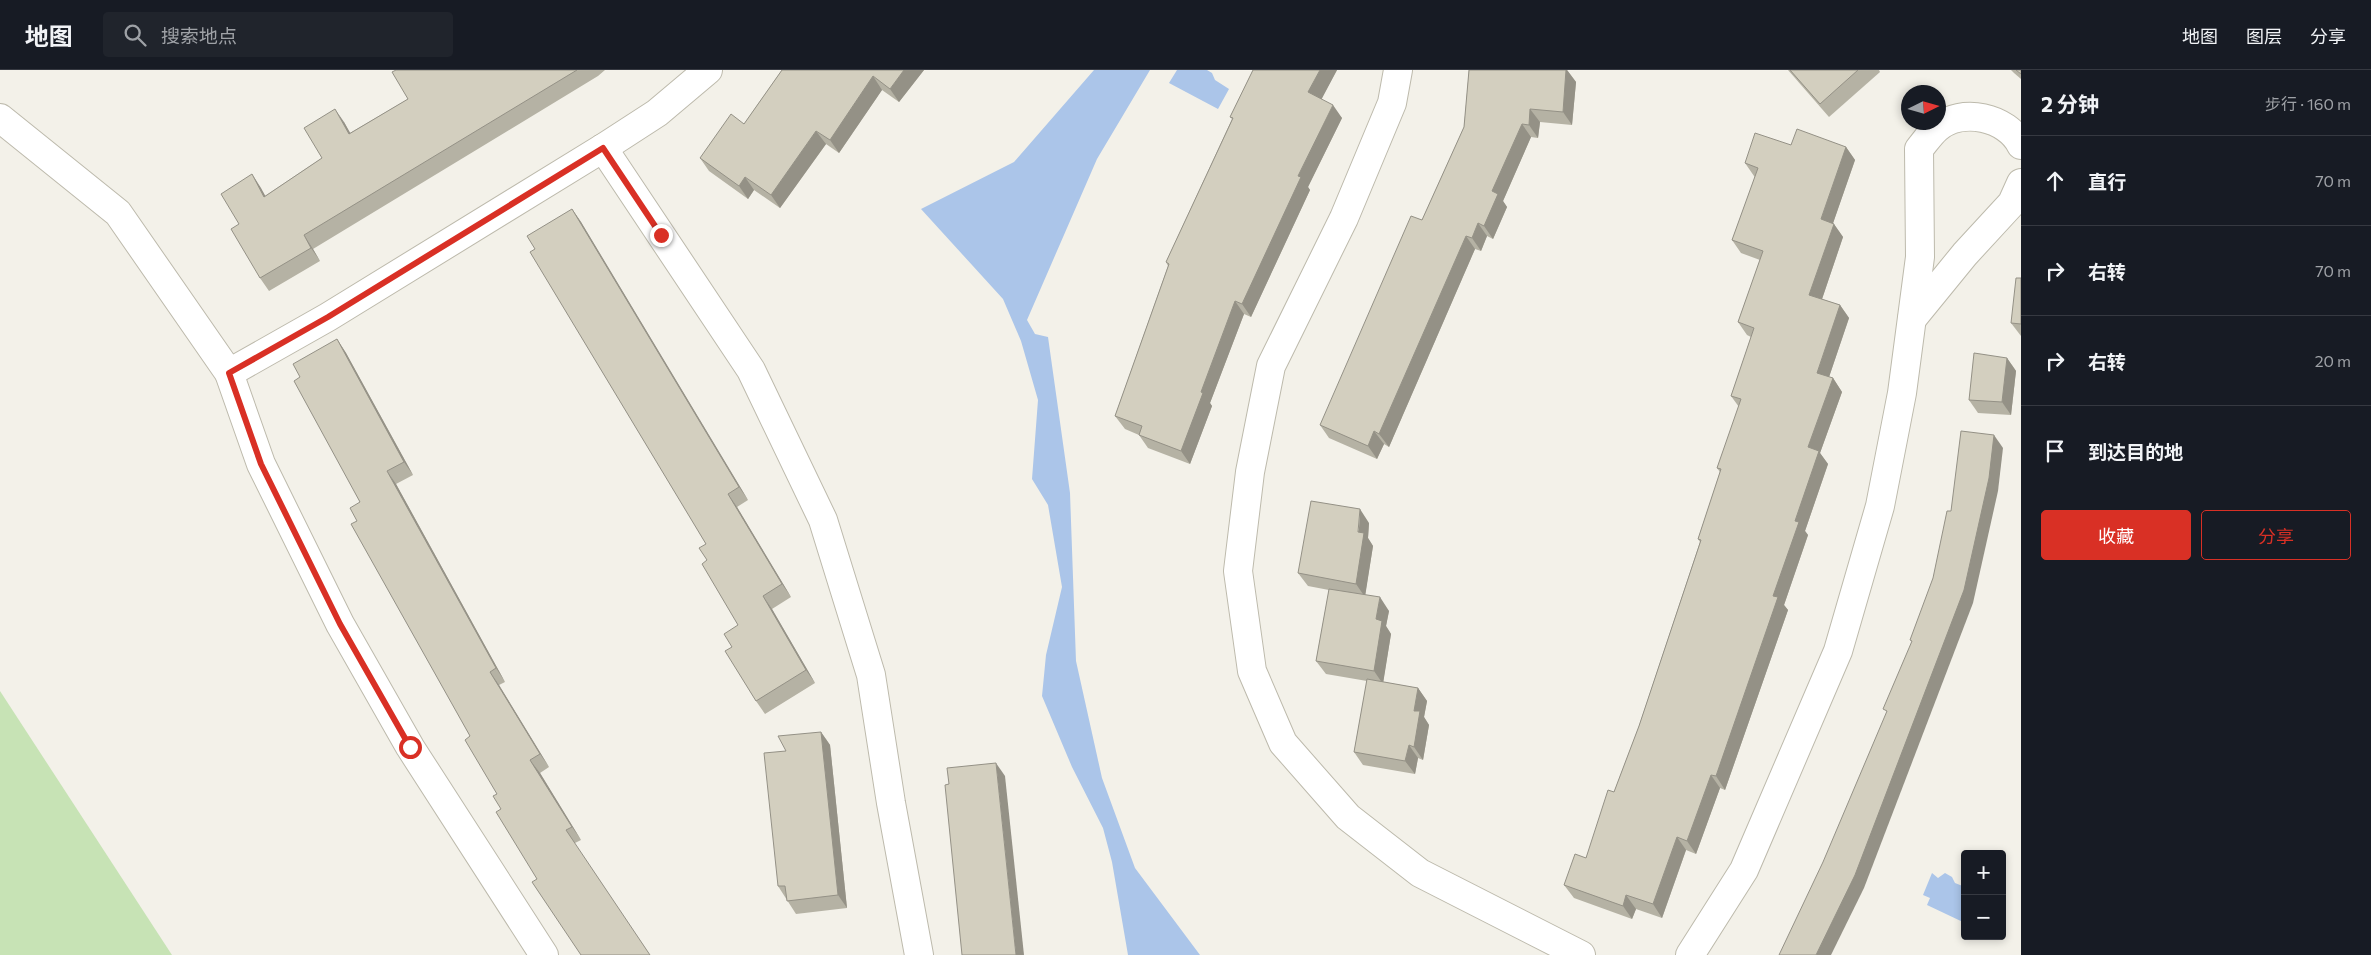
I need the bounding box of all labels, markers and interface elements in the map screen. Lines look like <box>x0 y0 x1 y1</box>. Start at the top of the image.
search box <box>103 12 453 57</box>
text: 地图 <box>25 21 73 50</box>
icon: search <box>121 21 149 49</box>
text: 搜索地点 <box>161 24 237 47</box>
text: 地图 <box>2182 25 2218 47</box>
text: 图层 <box>2246 25 2282 47</box>
text: 分享 <box>2310 25 2346 47</box>
north arrow <box>1901 85 1946 130</box>
text: 2 分钟 <box>2041 91 2099 116</box>
text: 步行 · 160 m <box>2265 94 2351 113</box>
icon: ahead <box>2041 167 2069 195</box>
text: 直行 <box>2088 170 2126 193</box>
text: 70 m <box>2315 171 2351 190</box>
route end <box>650 224 673 247</box>
icon: right <box>2041 257 2069 285</box>
text: 右转 <box>2088 260 2126 283</box>
text: 70 m <box>2315 261 2351 280</box>
icon: right <box>2041 347 2069 375</box>
text: 右转 <box>2088 350 2126 373</box>
text: 20 m <box>2315 351 2351 370</box>
icon: arrive <box>2041 437 2069 465</box>
text: 到达目的地 <box>2088 440 2183 463</box>
button: 收藏 <box>2041 510 2191 560</box>
button: 分享 <box>2201 510 2351 560</box>
route start <box>399 736 422 759</box>
map controls <box>1961 850 2006 940</box>
button: + <box>1961 850 2006 895</box>
button: − <box>1961 895 2006 940</box>

